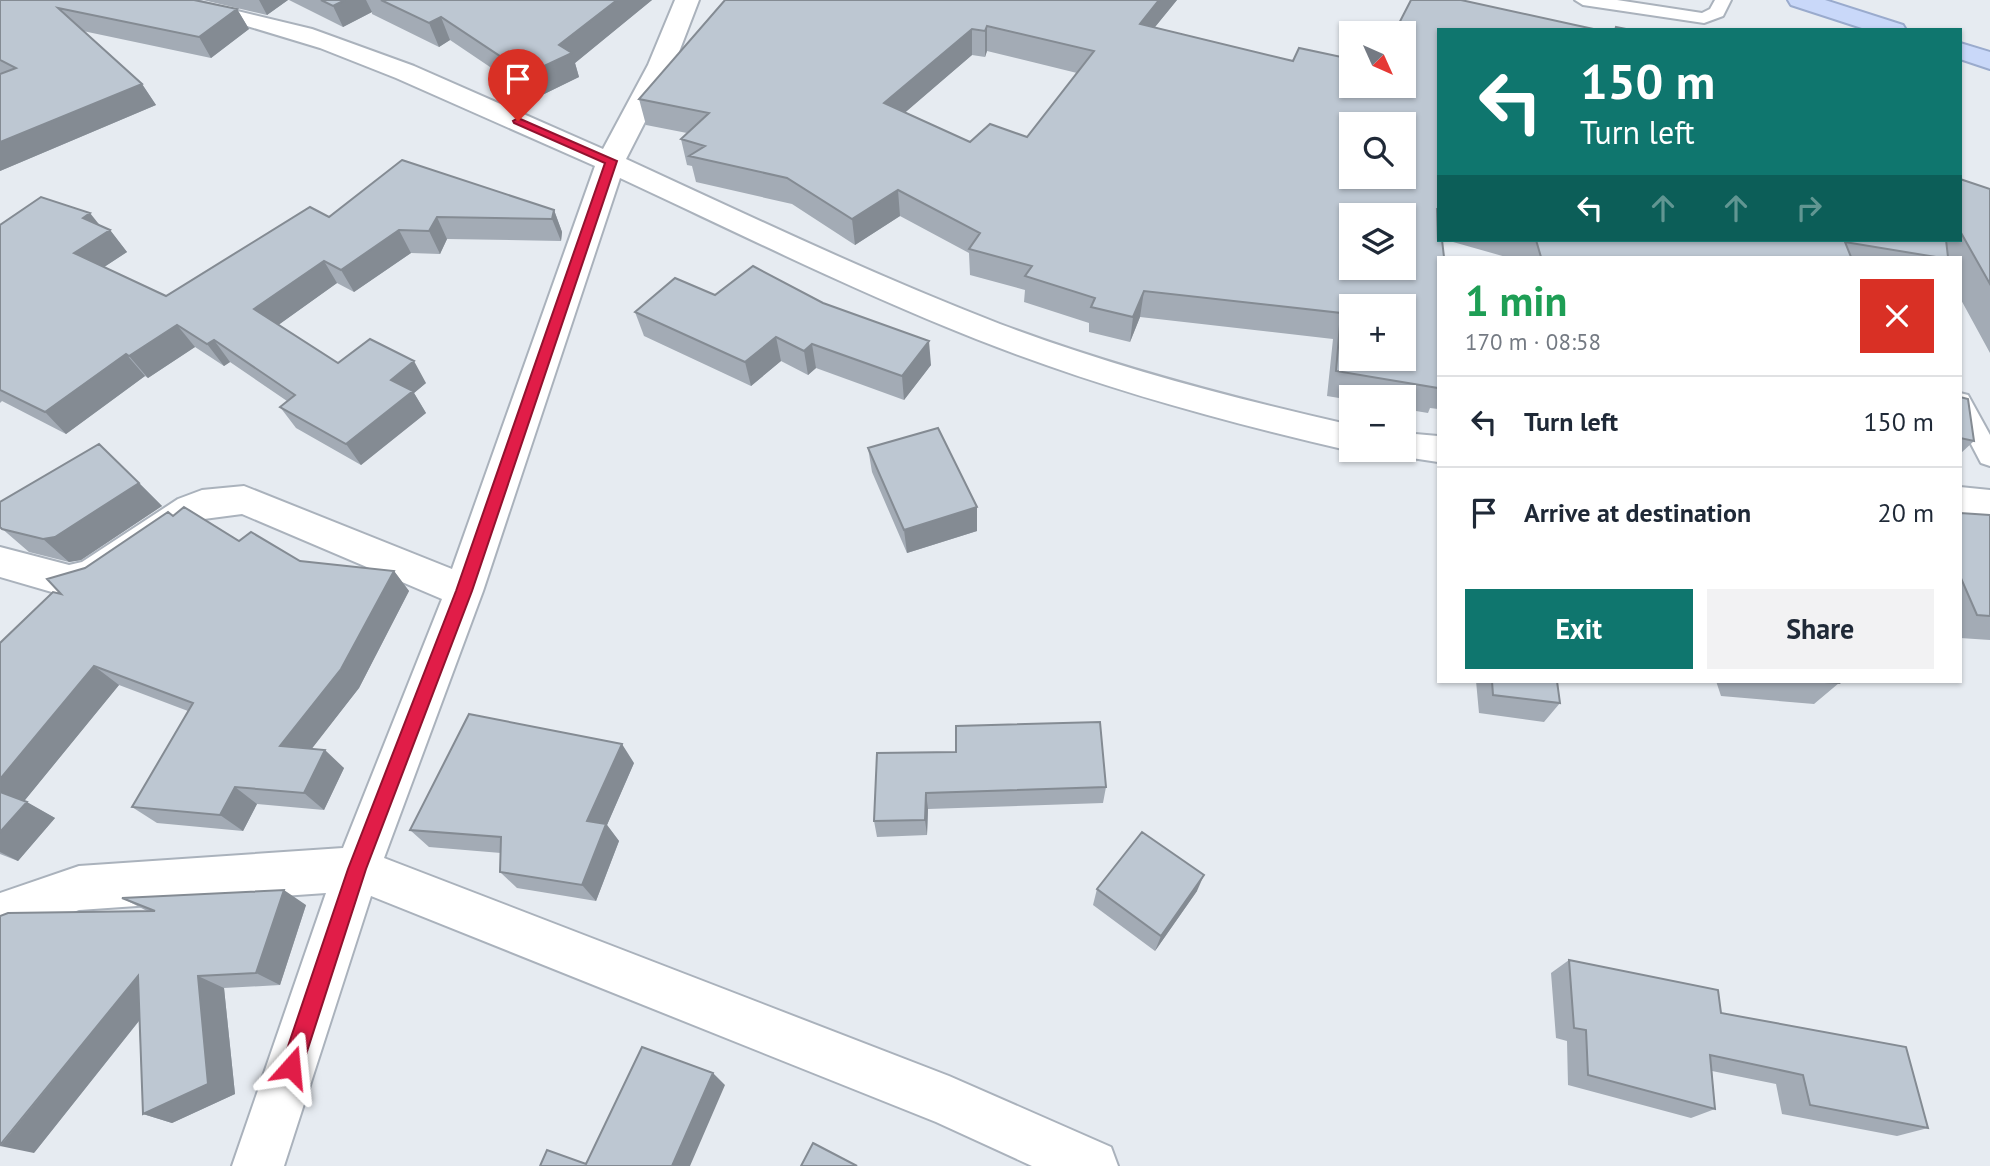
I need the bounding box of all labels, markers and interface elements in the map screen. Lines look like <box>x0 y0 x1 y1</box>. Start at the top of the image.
north arrow <box>1339 21 1416 98</box>
map controls <box>1339 21 1416 462</box>
pin <box>488 49 548 121</box>
text: 150 m <box>1580 49 1715 113</box>
icon: left <box>1465 56 1556 147</box>
icon: arrive <box>499 60 537 98</box>
text: Turn left <box>1580 111 1695 153</box>
button: search <box>1339 112 1416 189</box>
icon: left <box>1571 189 1609 227</box>
icon: ahead <box>1644 189 1682 227</box>
icon: ahead <box>1717 189 1755 227</box>
icon: right <box>1790 189 1828 227</box>
button: layers <box>1339 203 1416 280</box>
text: 1 min <box>1465 273 1567 328</box>
button: close <box>1860 279 1934 353</box>
button: + <box>1339 294 1416 371</box>
text: 170 m · 08:58 <box>1465 327 1601 356</box>
button: − <box>1339 385 1416 462</box>
icon: left <box>1465 403 1503 441</box>
text: Turn left <box>1524 405 1618 438</box>
text: 150 m <box>1863 405 1934 438</box>
icon: arrive <box>1465 494 1503 532</box>
text: Arrive at destination <box>1524 496 1751 529</box>
text: 20 m <box>1878 496 1934 529</box>
button: Exit <box>1465 589 1693 669</box>
button: Share <box>1707 589 1934 669</box>
position arrow <box>254 1030 328 1104</box>

